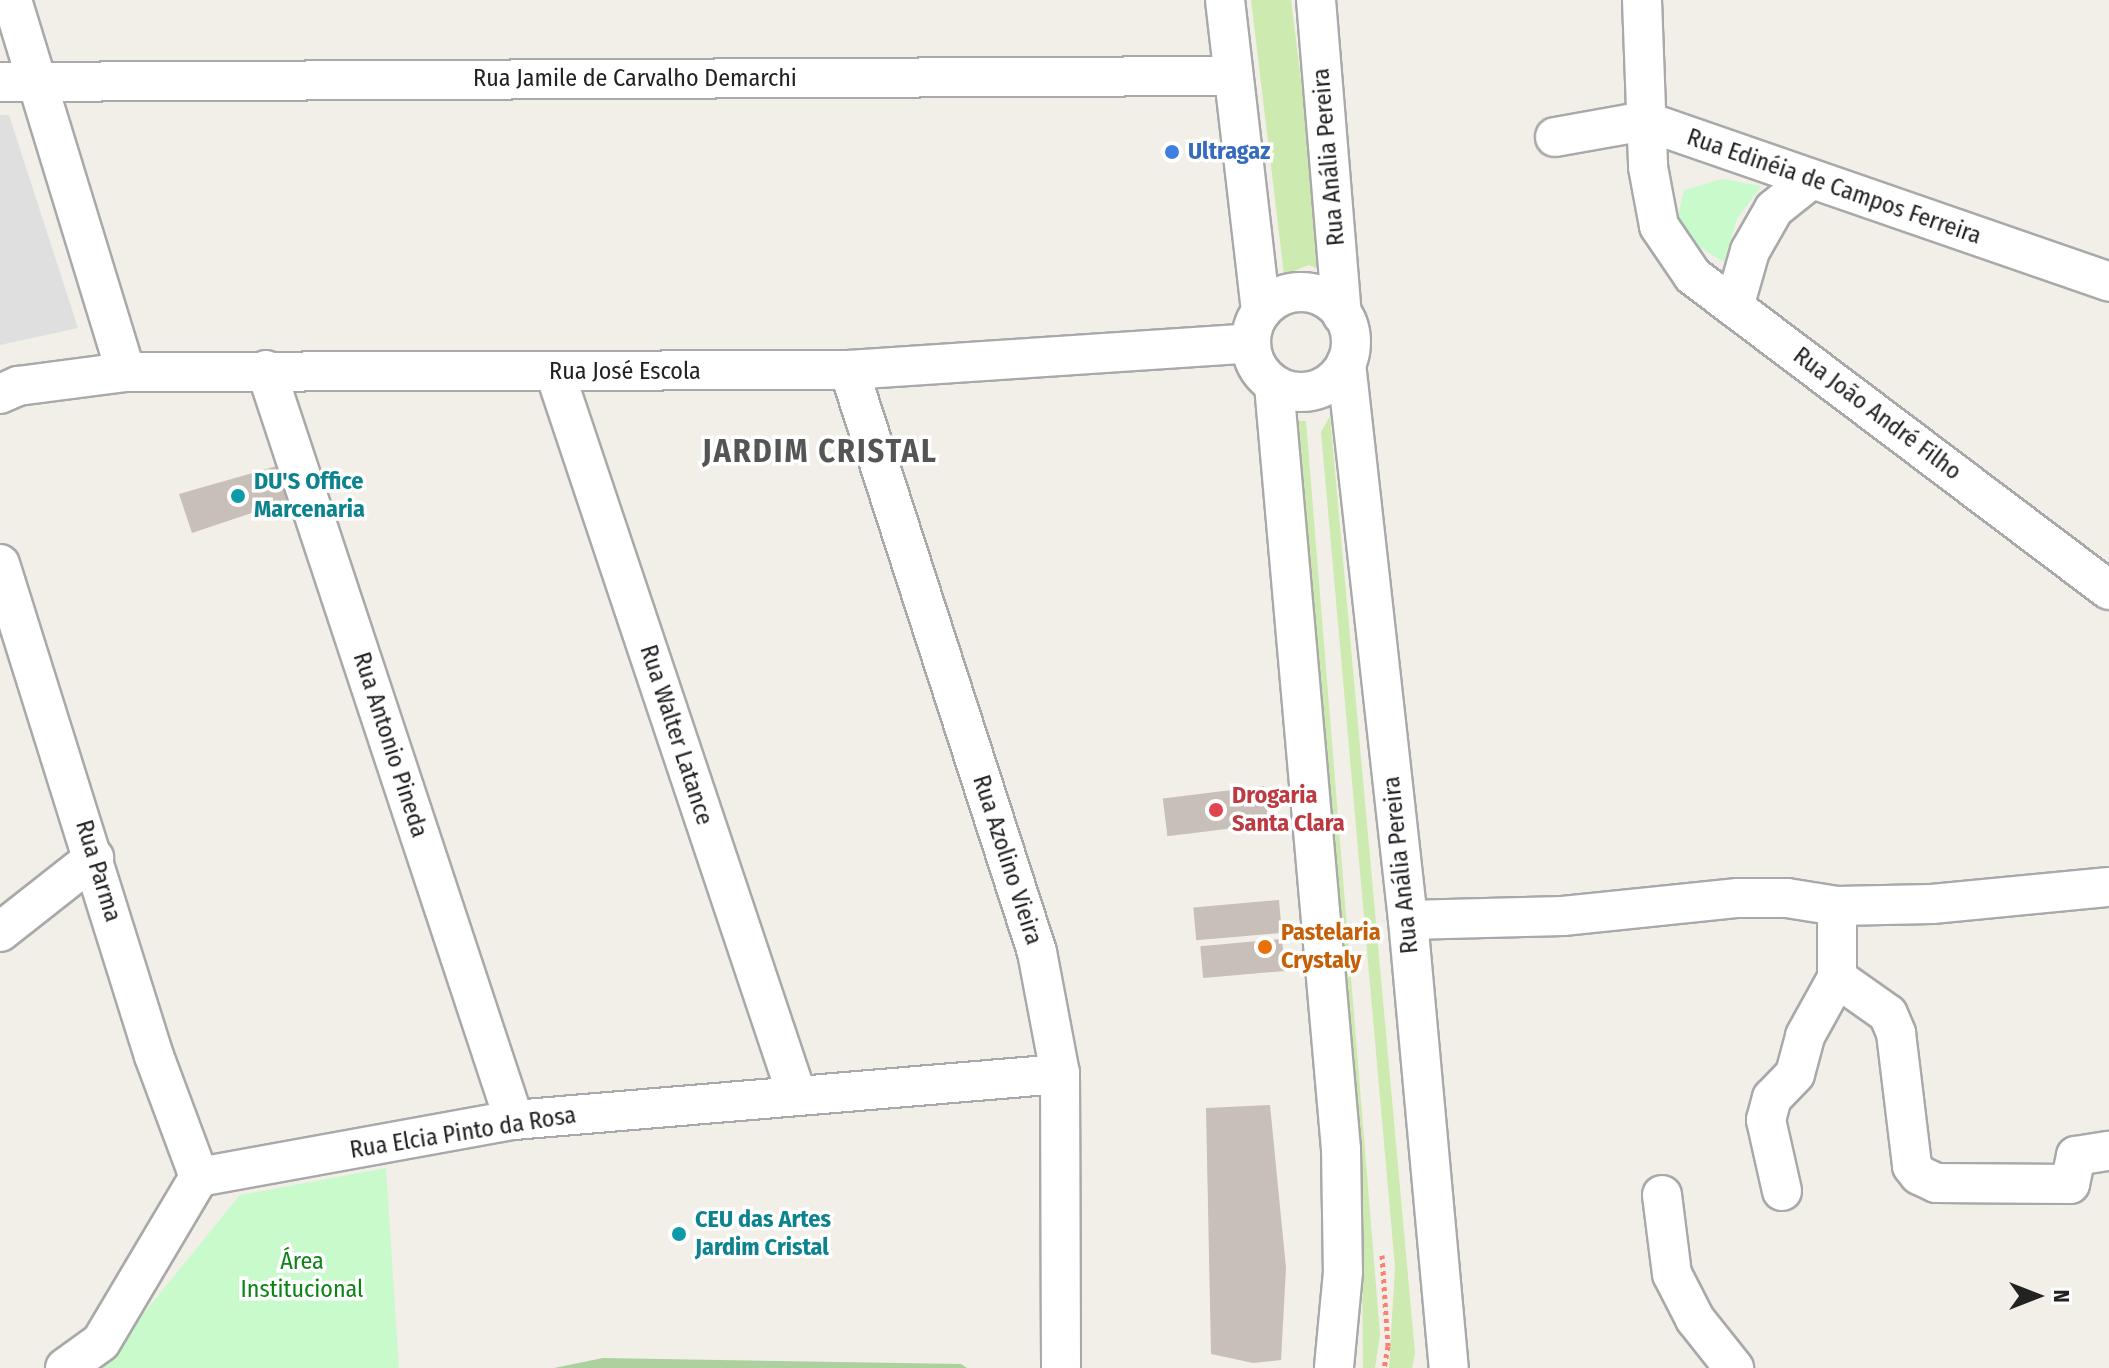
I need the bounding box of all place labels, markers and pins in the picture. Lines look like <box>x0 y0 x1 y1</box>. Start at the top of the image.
place label: Ultragaz <box>1188 138 1270 166</box>
marker: Ultragaz <box>1163 143 1181 161</box>
place label: DU'S Office Marcenaria <box>254 468 365 524</box>
marker: DU'S Office Marcenaria <box>229 487 247 505</box>
place label: Drogaria Santa Clara <box>1232 782 1345 838</box>
marker: Drogaria Santa Clara <box>1207 801 1225 819</box>
place label: Pastelaria Crystaly <box>1281 919 1381 975</box>
marker: Pastelaria Crystaly <box>1256 938 1274 956</box>
place label: CEU das Artes Jardim Cristal <box>695 1206 831 1262</box>
marker: CEU das Artes Jardim Cristal <box>670 1225 688 1243</box>

